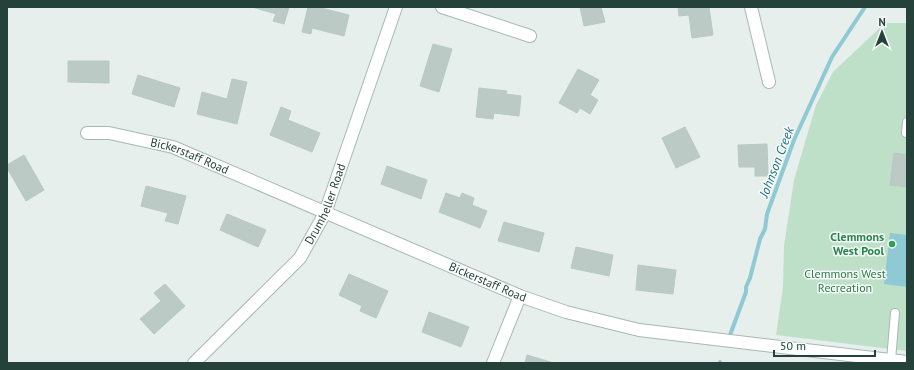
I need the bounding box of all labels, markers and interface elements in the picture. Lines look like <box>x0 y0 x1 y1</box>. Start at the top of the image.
north arrow <box>862 12 902 52</box>
text: N <box>878 15 886 29</box>
water label: Johnson Creek <box>755 123 798 201</box>
street label: Bickerstaff Road <box>149 134 231 177</box>
street label: Drumheller Road <box>301 162 348 247</box>
place label: Clemmons West Pool <box>830 229 884 258</box>
marker: Clemmons West Pool <box>887 239 897 249</box>
street label: Bickerstaff Road <box>447 258 529 305</box>
park label: Clemmons West Recreation <box>804 266 886 295</box>
scale bar <box>774 332 875 358</box>
text: 50 m <box>780 338 806 353</box>

